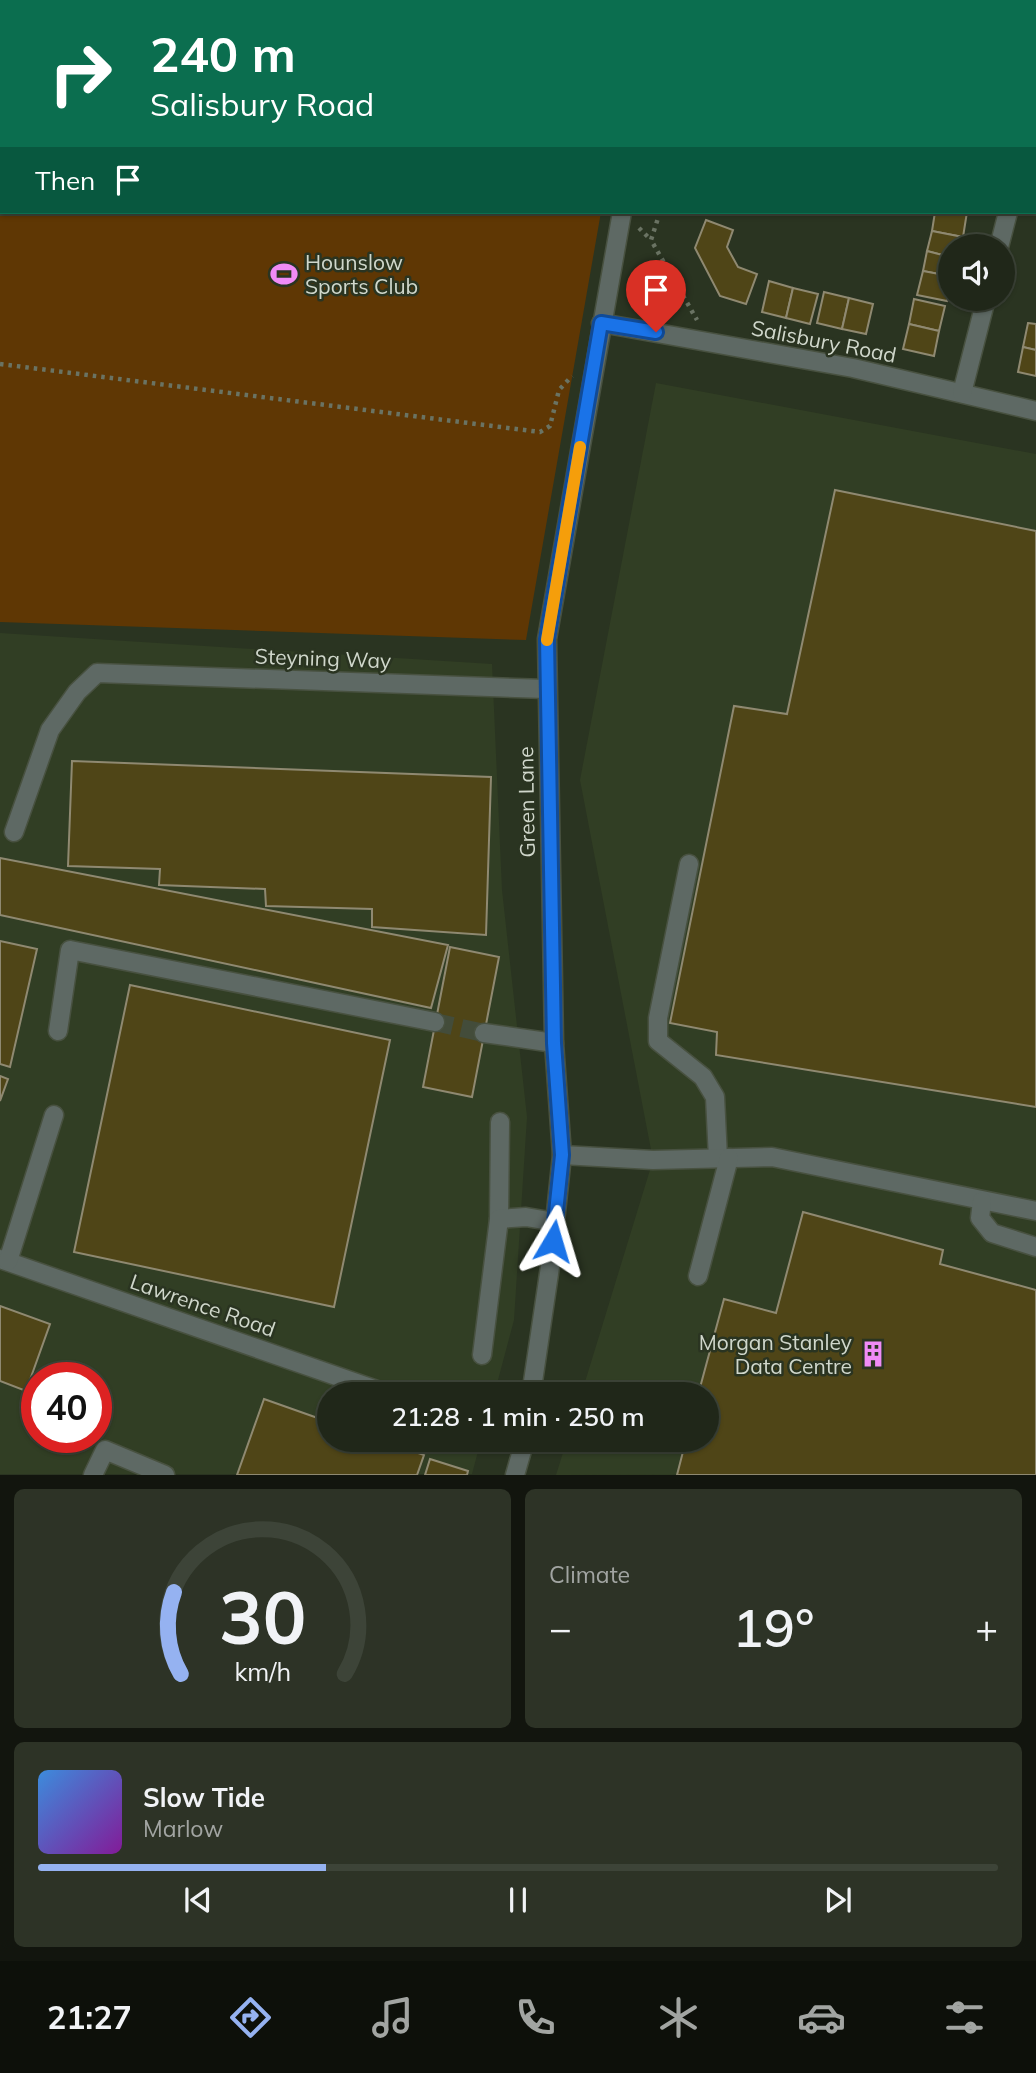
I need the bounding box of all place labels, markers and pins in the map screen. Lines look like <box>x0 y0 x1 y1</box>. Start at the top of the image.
place label: Hounslow Sports Club <box>305 249 418 299</box>
sports icon: Hounslow Sports Club <box>269 259 299 289</box>
pin <box>626 260 686 332</box>
place label: Morgan Stanley Data Centre <box>699 1329 852 1379</box>
building icon: Morgan Stanley Data Centre <box>858 1339 888 1369</box>

